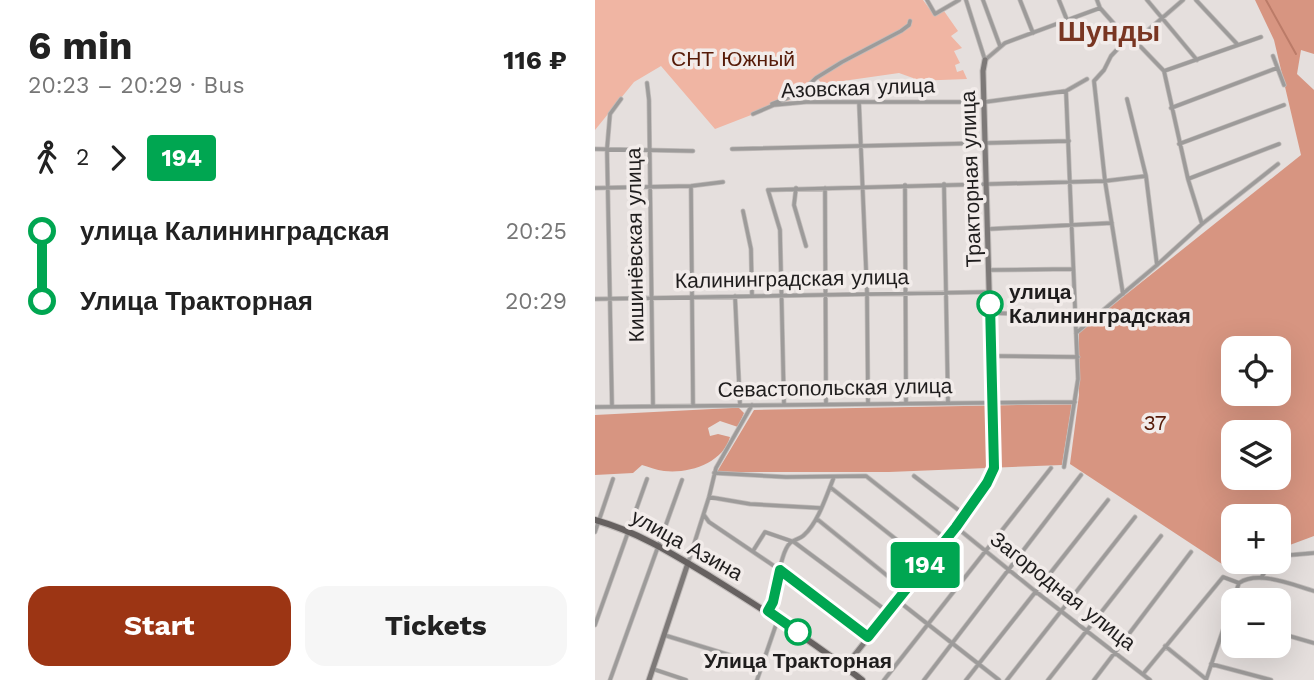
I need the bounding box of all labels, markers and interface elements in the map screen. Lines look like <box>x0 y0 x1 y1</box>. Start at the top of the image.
district label: Шунды <box>1058 15 1160 48</box>
text: 6 min <box>28 24 133 68</box>
text: 116 ₽ <box>503 45 567 75</box>
park label: СНТ Южный <box>671 46 795 71</box>
text: 20:23 – 20:29 · Bus <box>28 72 245 99</box>
street label: Азовская улица <box>781 72 936 103</box>
street label: Тракторная улица <box>955 90 986 268</box>
icon: walk <box>28 139 66 177</box>
icon: forward <box>99 139 137 177</box>
text: 2 <box>76 144 89 171</box>
text: 194 <box>161 144 202 172</box>
street label: Кишинёвская улица <box>620 147 649 343</box>
text: улица Калининградская <box>80 216 390 246</box>
text: 20:25 <box>506 218 567 245</box>
street label: Калининградская улица <box>675 264 910 293</box>
place label: улица Калининградская <box>1009 279 1191 328</box>
text: Улица Тракторная <box>80 286 313 316</box>
text: 20:29 <box>505 288 567 315</box>
marker: улица Калининградская <box>977 291 1003 317</box>
map controls <box>1221 336 1291 658</box>
button: locate <box>1221 336 1291 406</box>
street label: Севастопольская улица <box>717 373 953 402</box>
park label: 37 <box>1143 410 1167 435</box>
button: layers <box>1221 420 1291 490</box>
street label: улица Азина <box>627 504 748 586</box>
button: + <box>1221 504 1291 574</box>
street label: Загородная улица <box>986 526 1141 655</box>
line badge: 194 <box>885 542 965 588</box>
text: 194 <box>905 551 945 579</box>
button: Start <box>28 586 291 666</box>
button: Tickets <box>305 586 567 666</box>
button: − <box>1221 588 1291 658</box>
marker: Улица Тракторная <box>785 619 811 645</box>
place label: Улица Тракторная <box>704 648 892 673</box>

